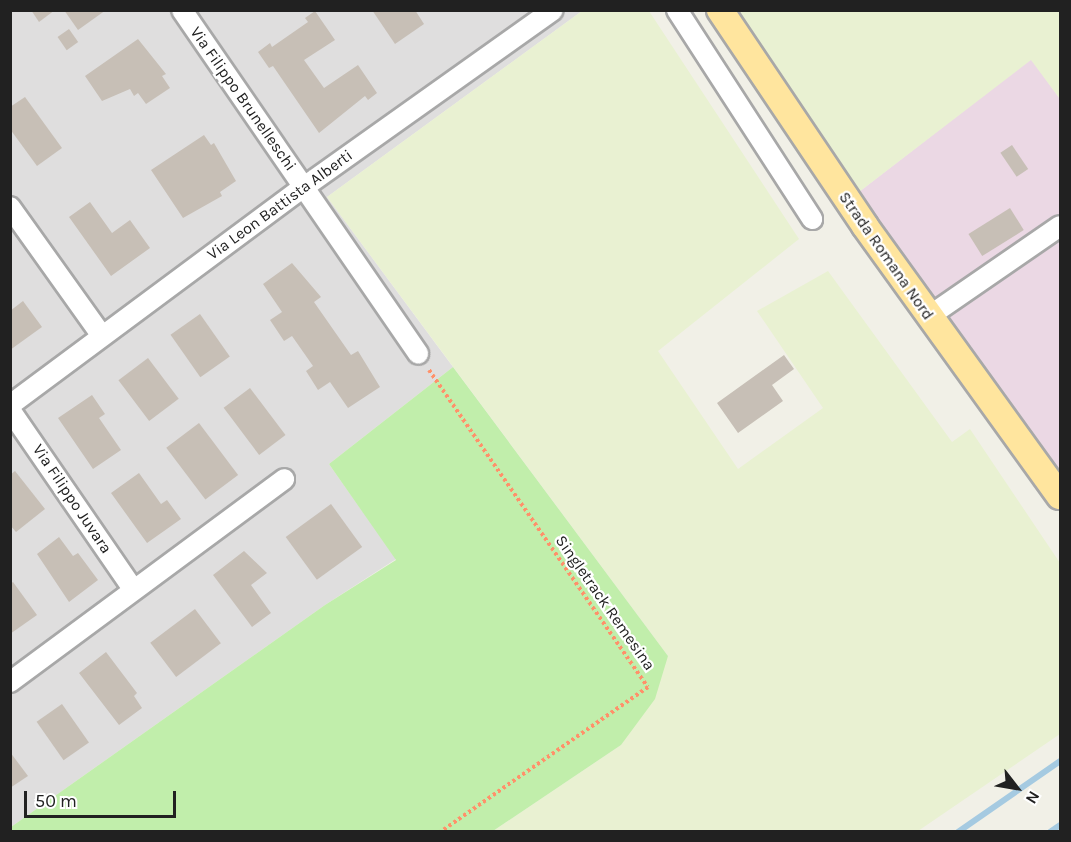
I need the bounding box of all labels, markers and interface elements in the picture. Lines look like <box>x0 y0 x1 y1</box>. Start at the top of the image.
street label: Via Filippo Brunelleschi <box>186 23 300 175</box>
street label: Via Leon Battista Alberti <box>204 146 356 264</box>
street label: Strada Romana Nord <box>835 188 937 324</box>
street label: Via Filippo Juvara <box>28 441 116 557</box>
street label: Singletrack Remesina <box>551 532 659 674</box>
north arrow <box>987 758 1047 818</box>
scale bar <box>27 779 178 817</box>
text: N <box>1022 788 1044 807</box>
text: 50 m <box>35 790 77 812</box>

